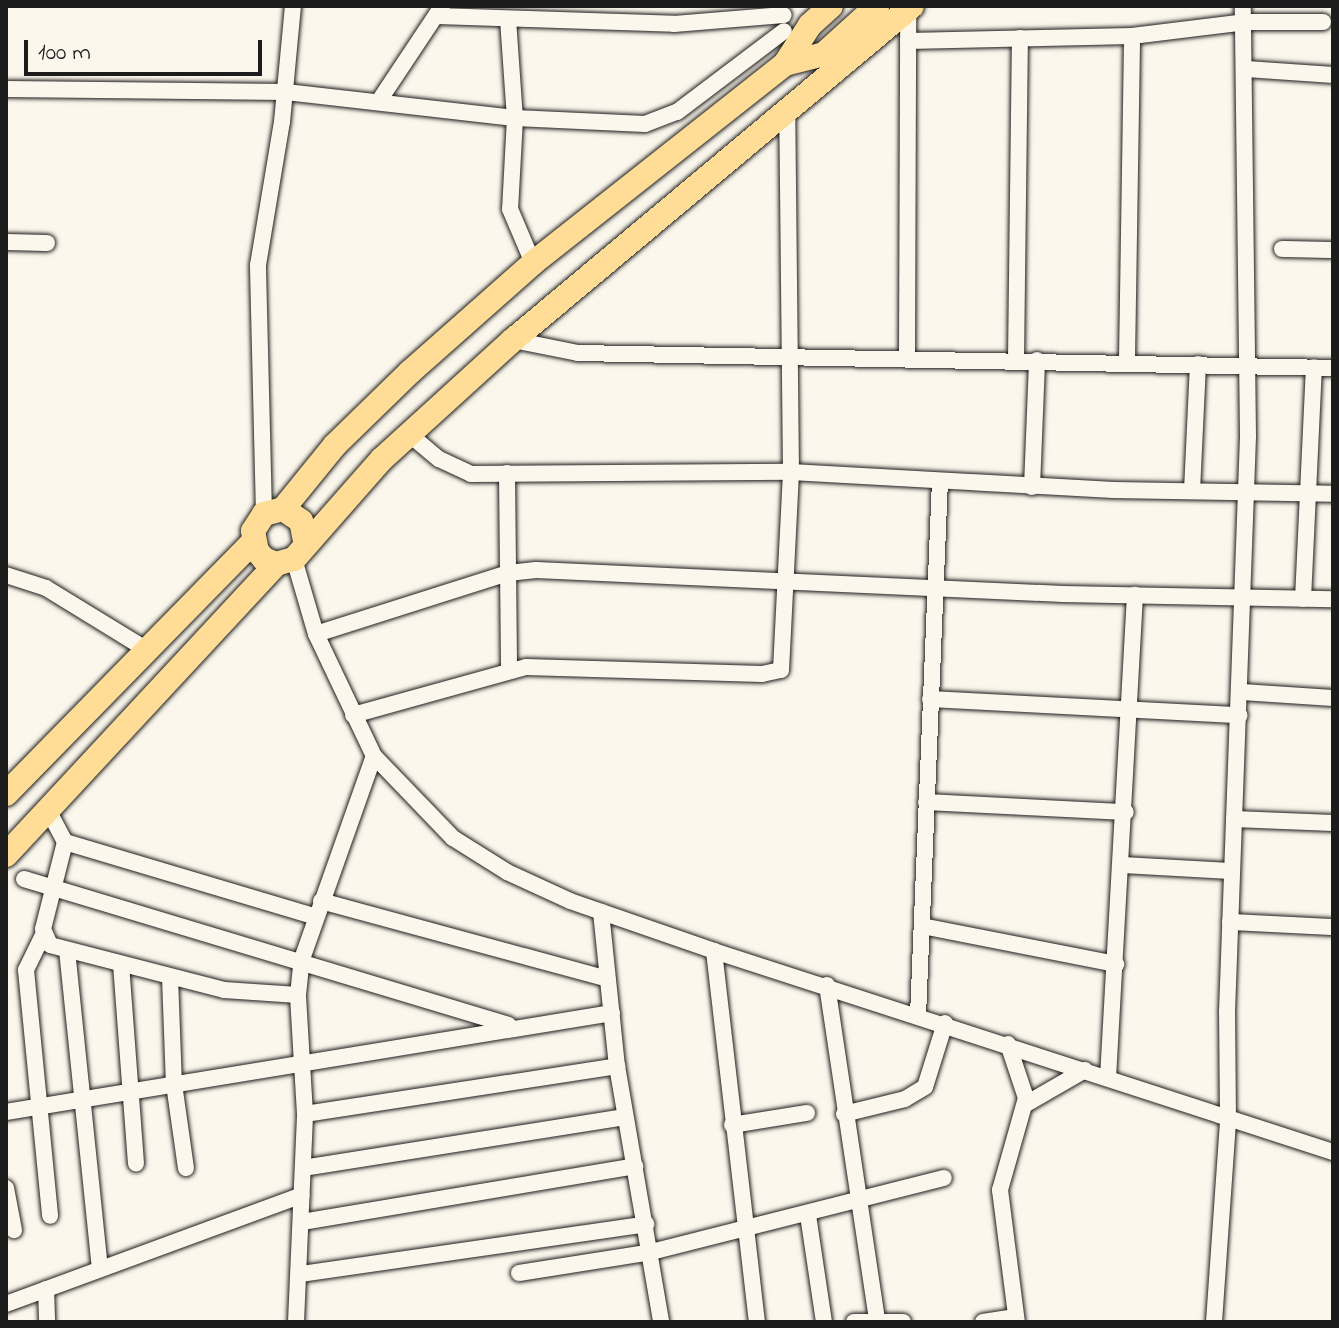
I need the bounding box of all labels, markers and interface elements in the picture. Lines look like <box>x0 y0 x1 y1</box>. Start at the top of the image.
scale bar <box>28 24 266 74</box>
text: 100 m <box>38 36 91 71</box>

